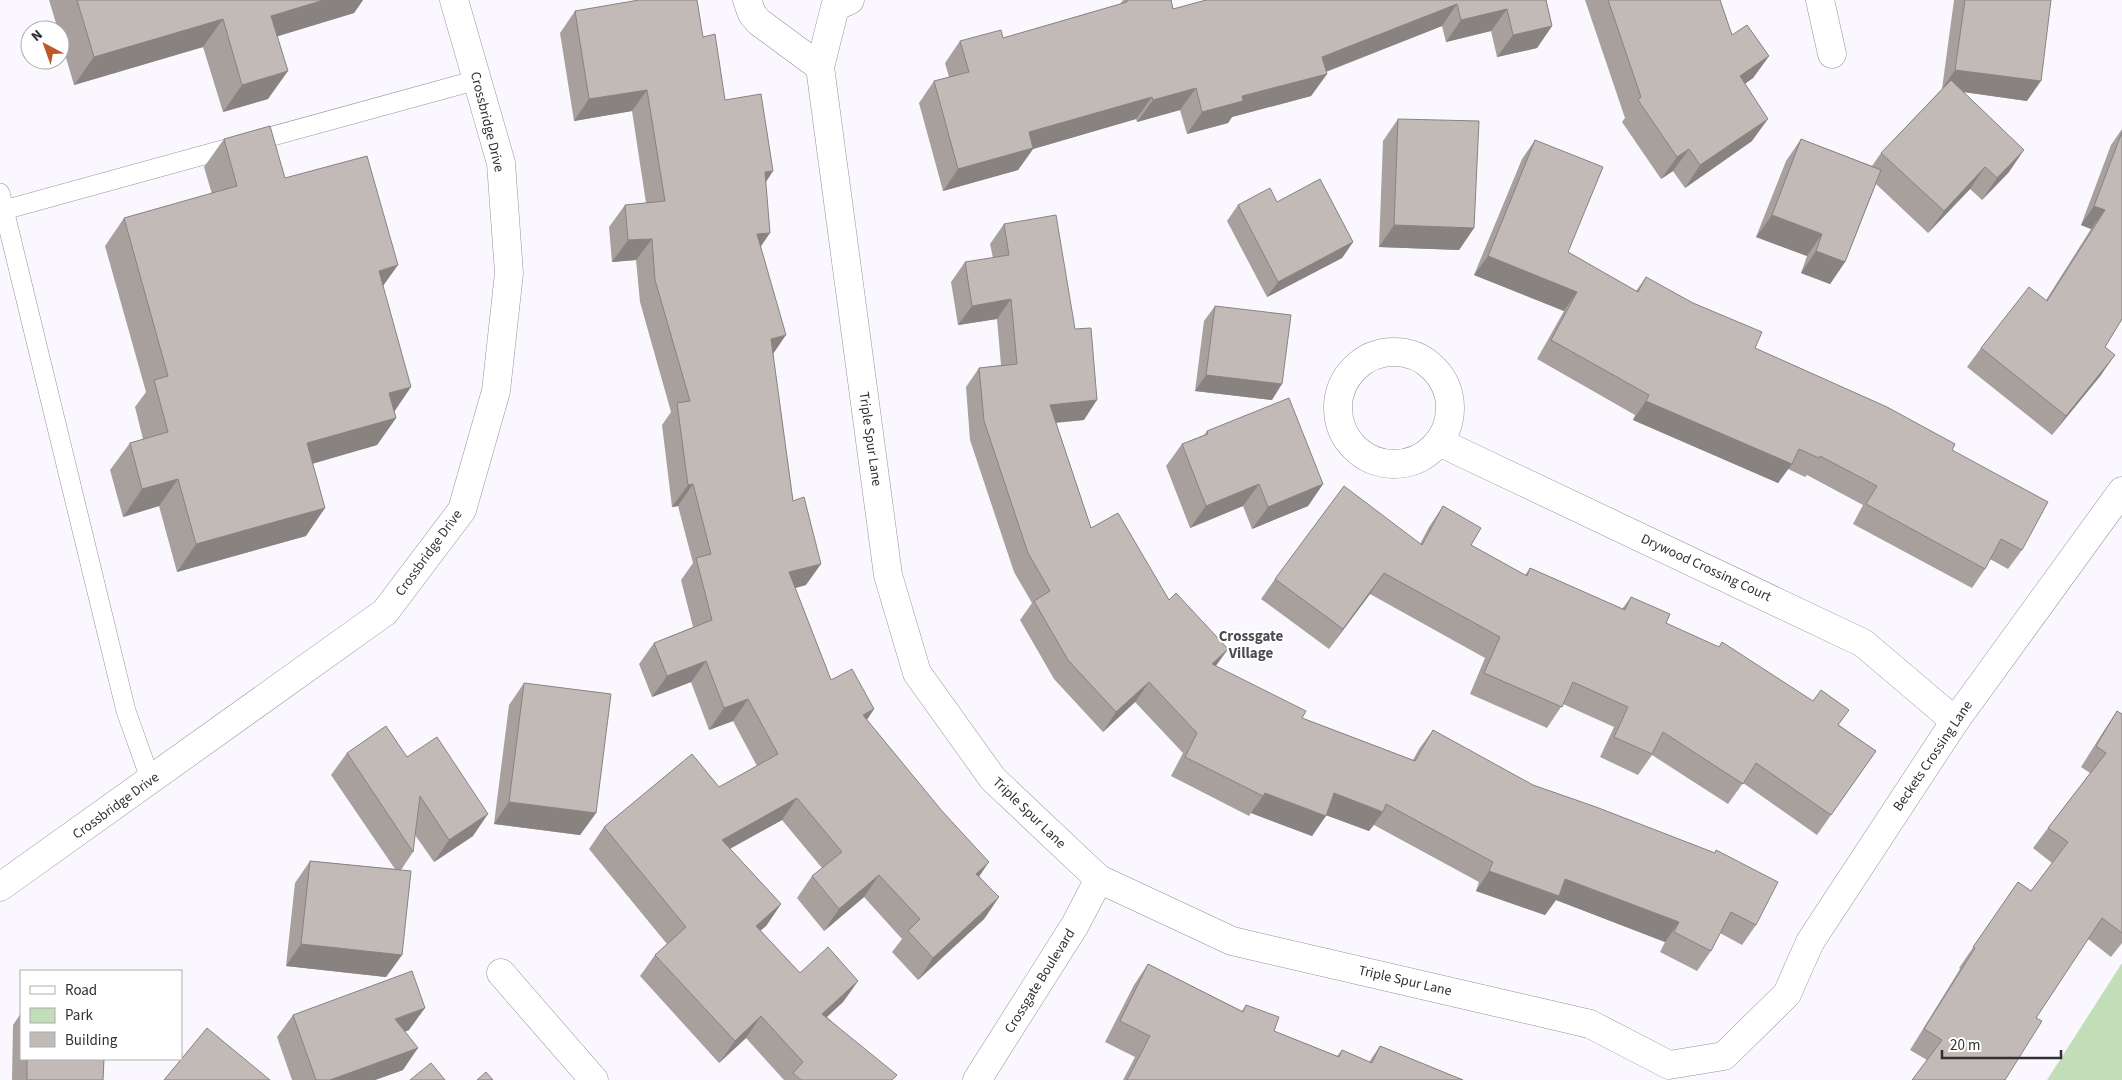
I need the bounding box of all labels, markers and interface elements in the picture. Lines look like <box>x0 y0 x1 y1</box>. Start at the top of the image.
north arrow <box>20 20 70 70</box>
text: N <box>27 25 47 47</box>
street label: Crossbridge Drive <box>465 70 509 174</box>
street label: Triple Spur Lane <box>853 390 887 488</box>
street label: Crossbridge Drive <box>391 506 467 600</box>
street label: Drywood Crossing Court <box>1637 529 1775 607</box>
district label: Crossgate Village <box>1219 626 1284 664</box>
street label: Beckets Crossing Lane <box>1888 697 1978 815</box>
street label: Crossbridge Drive <box>69 768 163 844</box>
street label: Triple Spur Lane <box>988 773 1070 853</box>
street label: Crossgate Boulevard <box>1000 925 1080 1037</box>
street label: Triple Spur Lane <box>1356 961 1454 1001</box>
legend <box>20 970 182 1060</box>
text: Road <box>65 980 97 1001</box>
text: Park <box>65 1005 94 1026</box>
scale bar <box>1942 1028 2061 1060</box>
text: Building <box>65 1030 118 1051</box>
text: 20 m <box>1950 1035 1980 1056</box>

